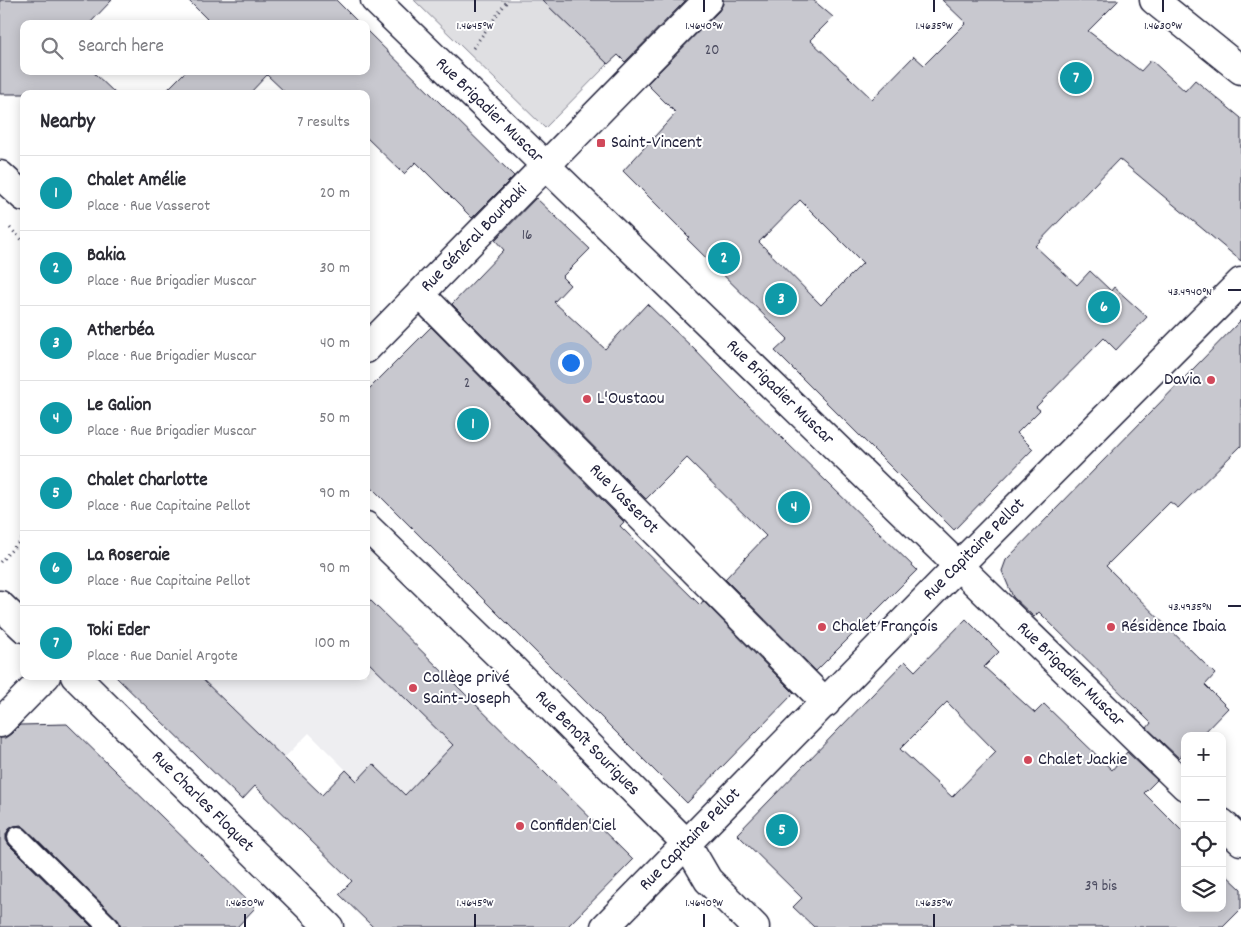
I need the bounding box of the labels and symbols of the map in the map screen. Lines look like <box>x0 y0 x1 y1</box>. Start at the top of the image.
text: 1.4645°W <box>457 18 493 35</box>
text: 1.4640°W <box>685 18 723 35</box>
text: 1.4635°W <box>915 18 953 35</box>
text: 1.4630°W <box>1144 18 1182 35</box>
house number: 20 <box>705 40 719 62</box>
street label: Rue Brigadier Muscar <box>429 52 549 169</box>
pin: 7 <box>1060 59 1092 97</box>
place label: Saint-Vincent <box>611 131 703 156</box>
marker: Saint-Vincent <box>595 137 607 149</box>
street label: Rue Général Bourbaki <box>415 178 533 298</box>
house number: 16 <box>522 225 532 247</box>
pin: 2 <box>708 239 740 277</box>
pin: 3 <box>765 280 797 318</box>
text: 43.4940°N <box>1168 284 1212 301</box>
pin: 6 <box>1088 288 1120 326</box>
street label: Rue Brigadier Muscar <box>720 334 840 451</box>
your location <box>558 350 584 376</box>
place label: Davia <box>1164 368 1202 393</box>
house number: 2 <box>464 373 470 395</box>
marker: Davia <box>1205 374 1217 386</box>
place label: L'Oustaou <box>597 387 664 412</box>
marker: L'Oustaou <box>581 393 593 405</box>
pin: 1 <box>457 405 489 443</box>
street label: Rue Vasserot <box>583 458 664 540</box>
pin: 4 <box>778 488 810 526</box>
street label: Rue Capitaine Pellot <box>918 493 1031 607</box>
text: 43.4935°N <box>1168 599 1212 616</box>
place label: Chalet François <box>832 615 938 640</box>
place label: Résidence Ibaia <box>1121 615 1226 640</box>
street label: Rue Brigadier Muscar <box>1011 616 1130 734</box>
marker: Chalet François <box>816 621 828 633</box>
marker: Résidence Ibaia <box>1105 621 1117 633</box>
place label: Collège privé Saint-Joseph <box>423 666 510 712</box>
marker: Collège privé Saint-Joseph <box>407 682 419 694</box>
street label: Rue Benoît Sourigues <box>529 685 645 802</box>
street label: Rue Charles Floquet <box>145 745 260 859</box>
place label: Chalet Jackie <box>1038 748 1127 773</box>
marker: Chalet Jackie <box>1022 754 1034 766</box>
street label: Rue Capitaine Pellot <box>634 782 747 897</box>
pin: 5 <box>766 811 798 849</box>
place label: Confiden'Ciel <box>530 814 617 839</box>
marker: Confiden'Ciel <box>514 820 526 832</box>
house number: 39 bis <box>1085 876 1117 898</box>
text: 1.4650°W <box>226 895 264 912</box>
text: 1.4645°W <box>457 895 493 912</box>
text: 1.4640°W <box>685 895 723 912</box>
text: 1.4635°W <box>915 895 953 912</box>

